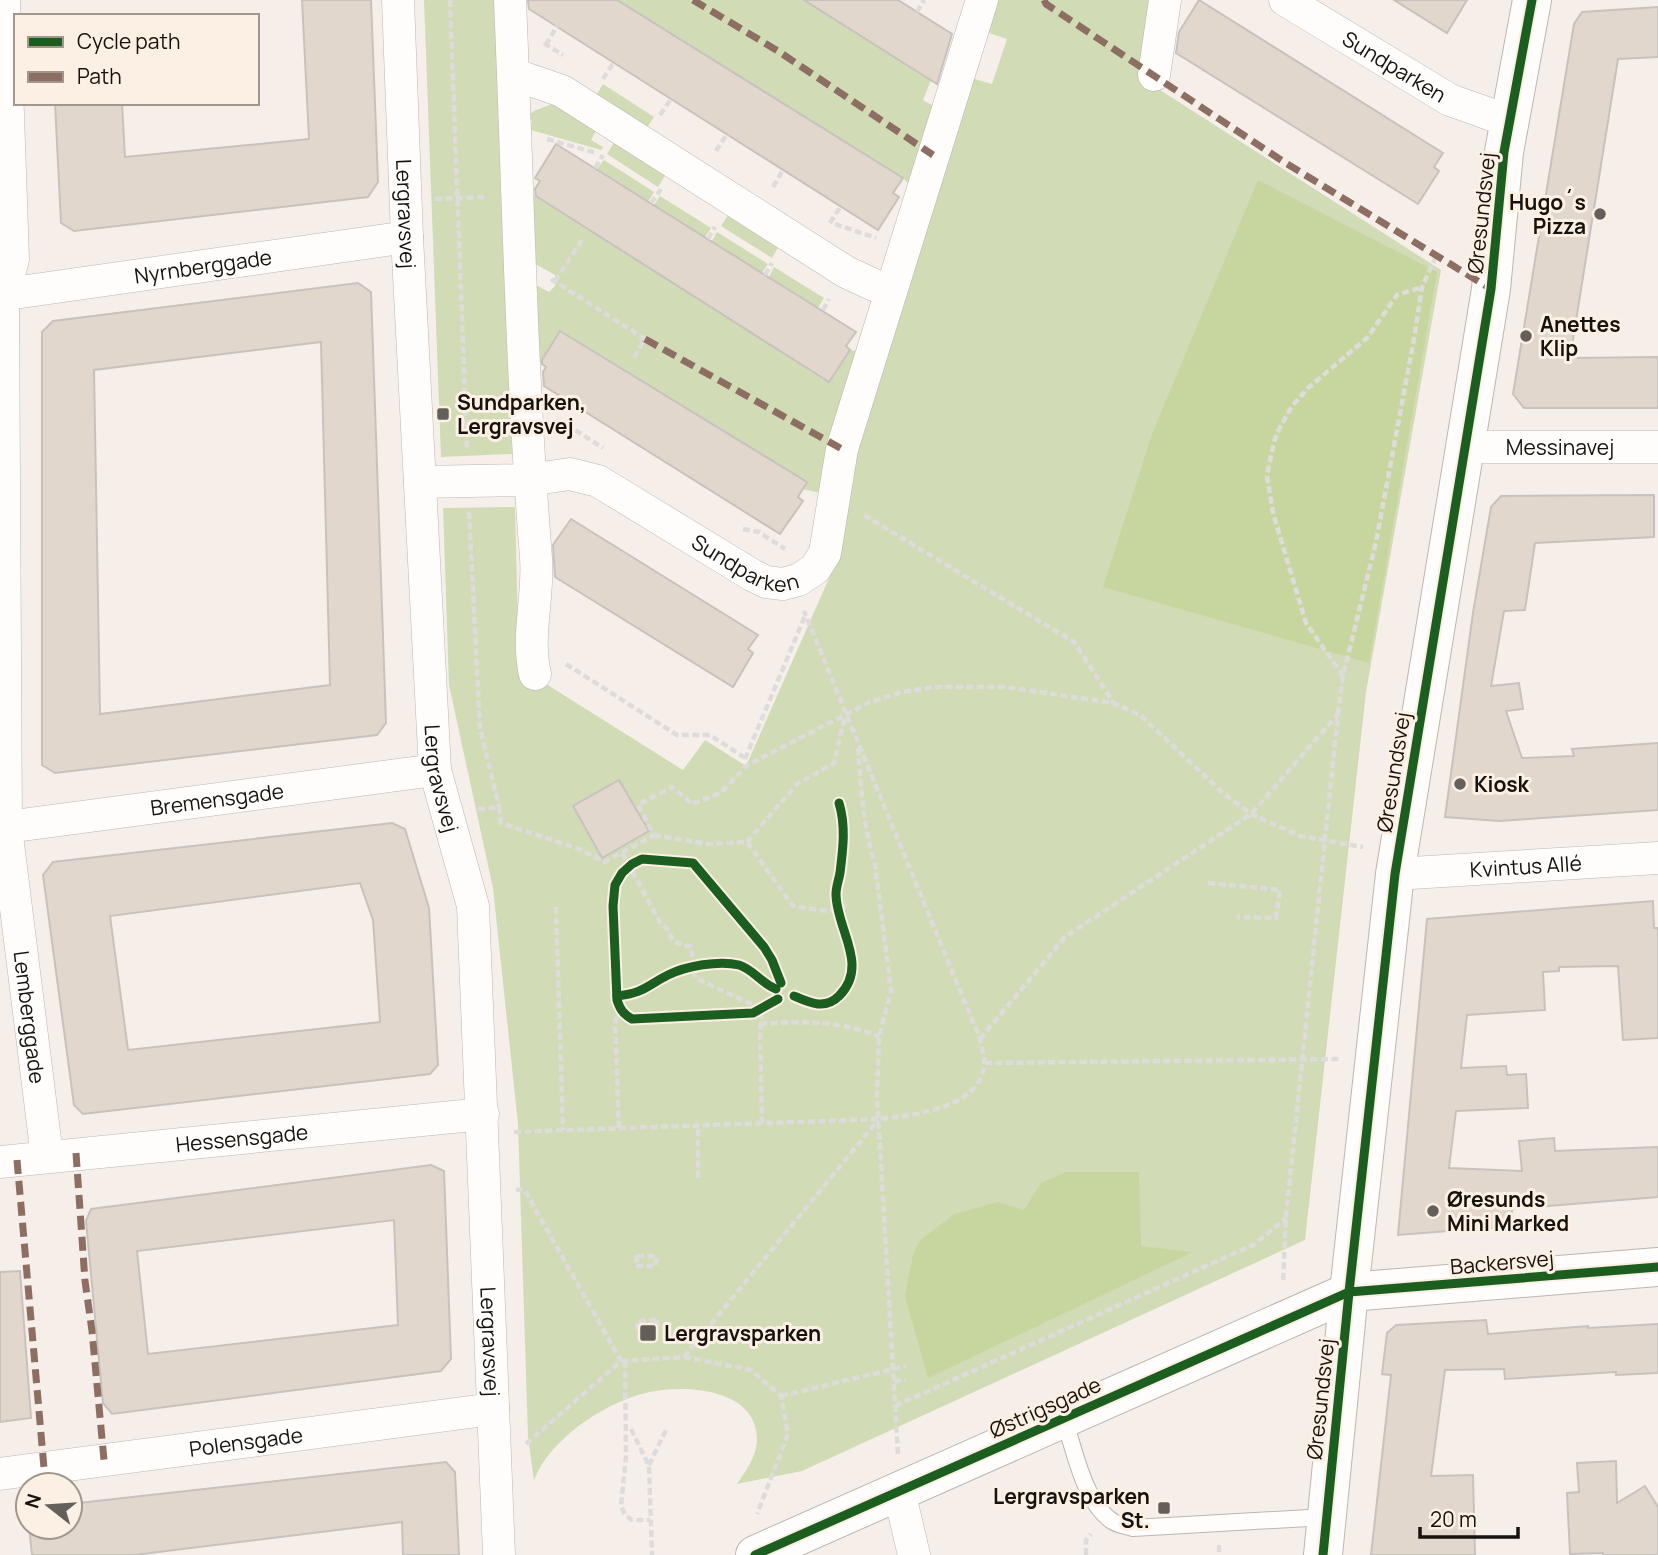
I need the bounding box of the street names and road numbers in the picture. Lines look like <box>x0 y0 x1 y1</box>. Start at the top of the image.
street label: Sundparken <box>1337 24 1452 109</box>
street label: Øresundsvej <box>1461 151 1501 275</box>
street label: Lergravsvej <box>390 159 423 269</box>
street label: Nyrnberggade <box>132 242 274 290</box>
street label: Messinavej <box>1506 433 1614 461</box>
street label: Sundparken <box>687 528 802 598</box>
street label: Øresundsvej <box>1370 710 1416 834</box>
street label: Lergravsvej <box>419 724 466 835</box>
street label: Bremensgade <box>149 776 285 822</box>
street label: Kvintus Allé <box>1469 849 1583 883</box>
street label: Lemberggade <box>7 949 52 1085</box>
street label: Hessensgade <box>174 1117 309 1158</box>
street label: Backersvej <box>1449 1244 1555 1280</box>
street label: Lergravsvej <box>474 1286 507 1397</box>
street label: Øresundsvej <box>1300 1337 1340 1461</box>
street label: Østrigsgade <box>985 1370 1105 1444</box>
street label: Polensgade <box>187 1420 304 1463</box>

